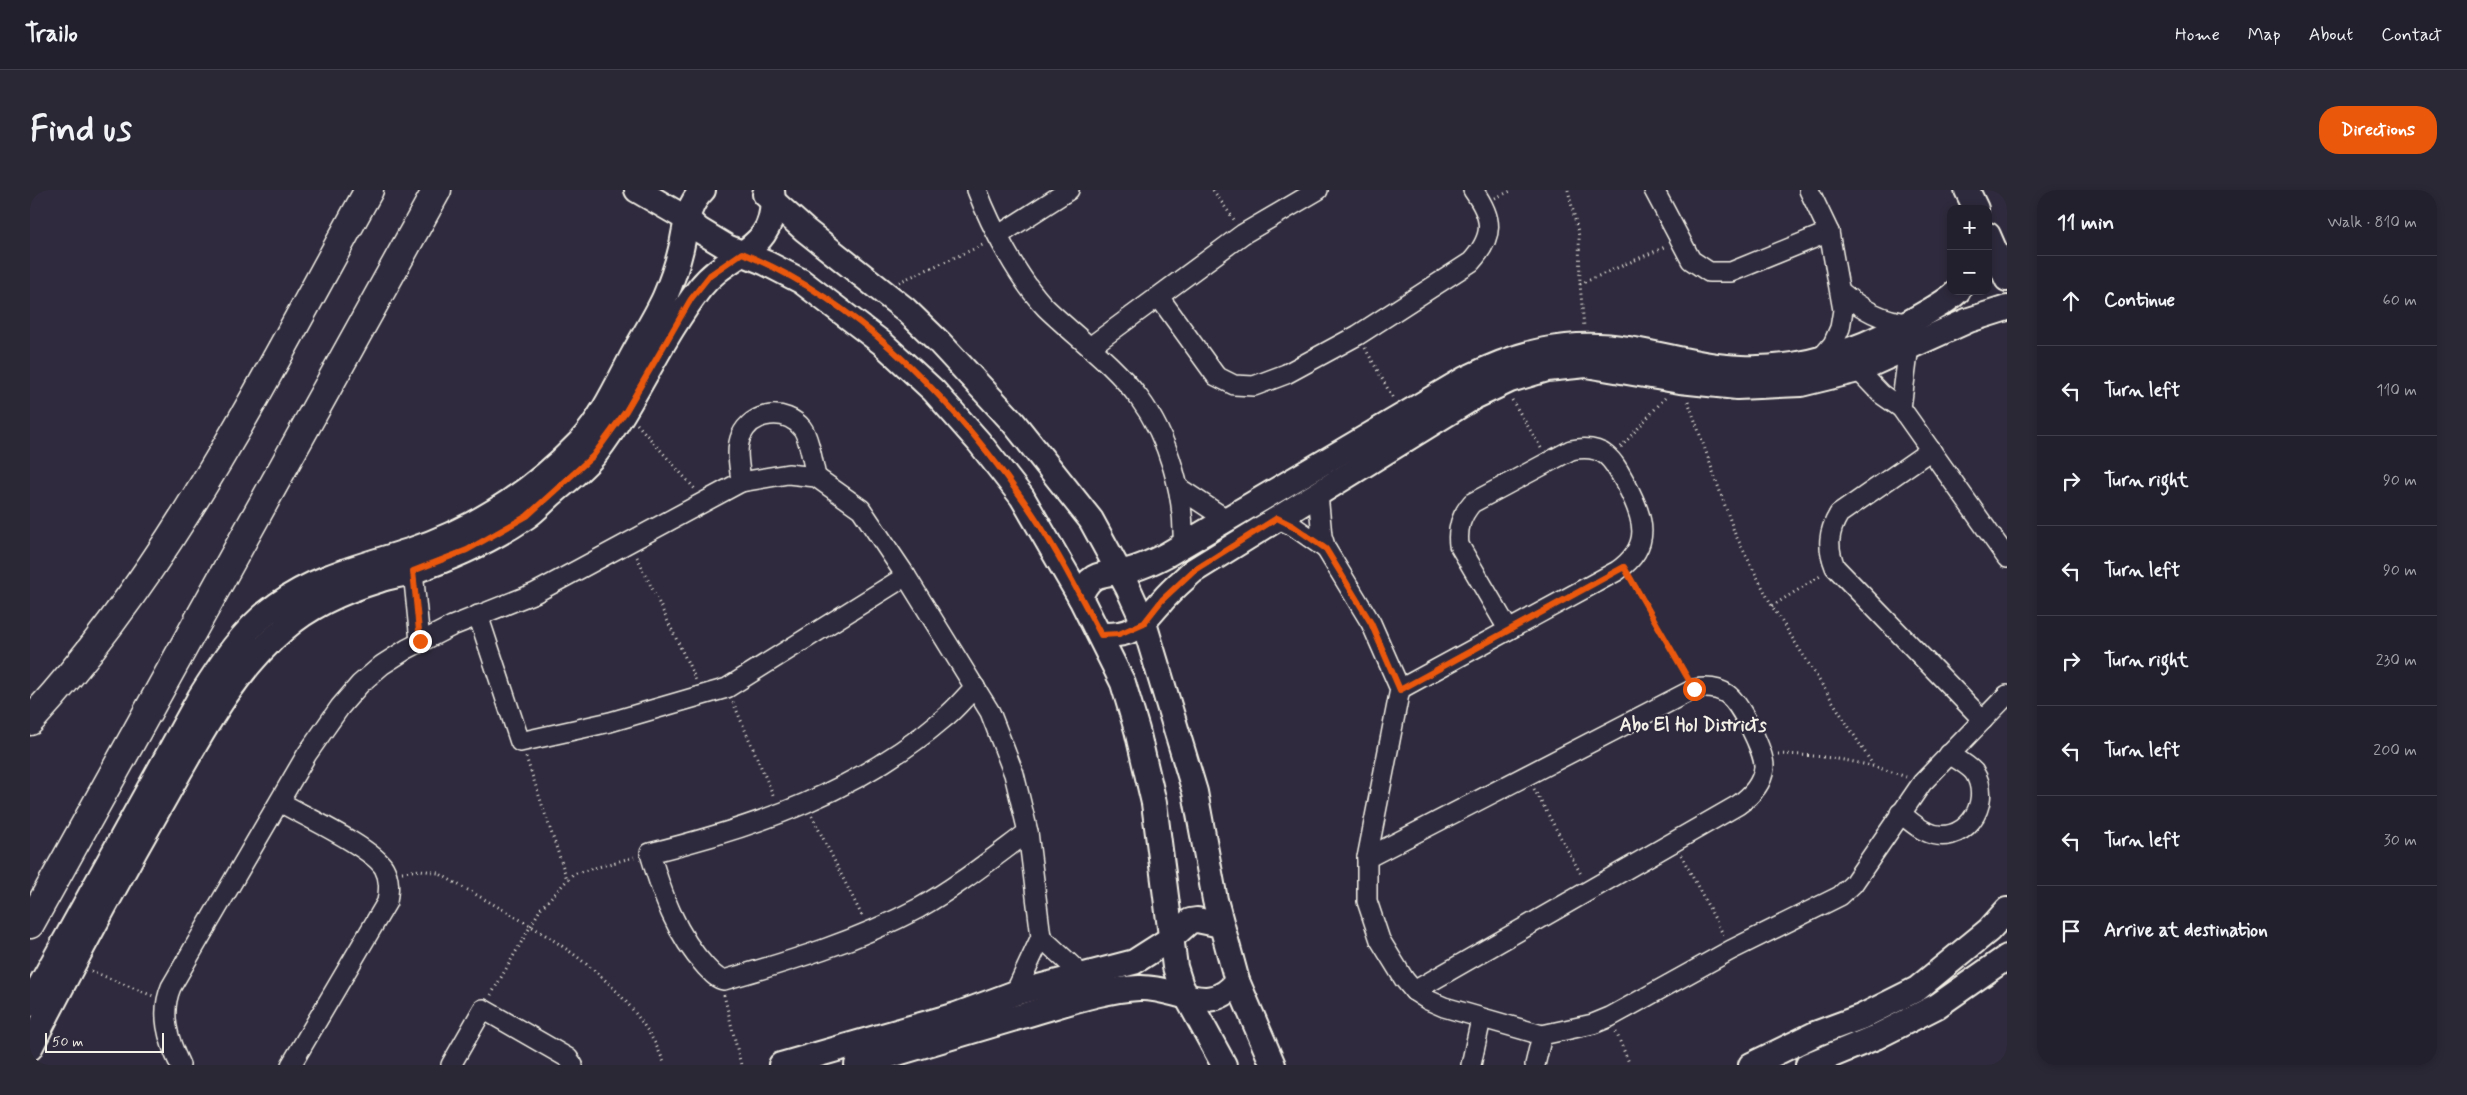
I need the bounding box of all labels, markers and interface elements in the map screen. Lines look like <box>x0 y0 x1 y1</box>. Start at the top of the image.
text: Trailo <box>25 19 78 50</box>
text: Home <box>2175 23 2220 47</box>
text: Map <box>2248 23 2281 47</box>
text: About <box>2309 23 2353 47</box>
text: Contact <box>2381 23 2442 47</box>
button: Directions <box>2319 106 2437 154</box>
text: Find us <box>30 107 132 153</box>
map controls <box>1947 205 1992 295</box>
button: + <box>1947 205 1992 250</box>
text: 11 min <box>2057 209 2114 237</box>
text: Walk · 810 m <box>2328 212 2417 233</box>
button: − <box>1947 250 1992 295</box>
icon: ahead <box>2057 287 2085 315</box>
text: Continue <box>2104 288 2175 313</box>
text: 60 m <box>2383 290 2417 311</box>
icon: left <box>2057 377 2085 405</box>
text: Turn left <box>2104 378 2180 403</box>
text: 110 m <box>2376 380 2417 401</box>
icon: right <box>2057 467 2085 495</box>
text: Turn right <box>2104 468 2188 493</box>
text: 90 m <box>2383 470 2417 491</box>
icon: left <box>2057 557 2085 585</box>
text: Turn left <box>2104 558 2180 583</box>
text: 90 m <box>2383 560 2417 581</box>
route end <box>409 630 432 653</box>
icon: right <box>2057 647 2085 675</box>
text: Turn right <box>2104 648 2188 673</box>
text: 230 m <box>2376 650 2417 671</box>
route start <box>1683 678 1706 701</box>
district label: Abo El Hol Districts <box>1619 713 1767 738</box>
icon: left <box>2057 737 2085 765</box>
text: Turn left <box>2104 738 2180 763</box>
text: 200 m <box>2373 740 2417 761</box>
icon: left <box>2057 827 2085 855</box>
text: Turn left <box>2104 828 2180 853</box>
text: 30 m <box>2384 830 2417 851</box>
icon: arrive <box>2057 917 2085 945</box>
text: Arrive at destination <box>2104 918 2268 943</box>
scale bar <box>45 1030 164 1053</box>
text: 50 m <box>52 1033 83 1051</box>

